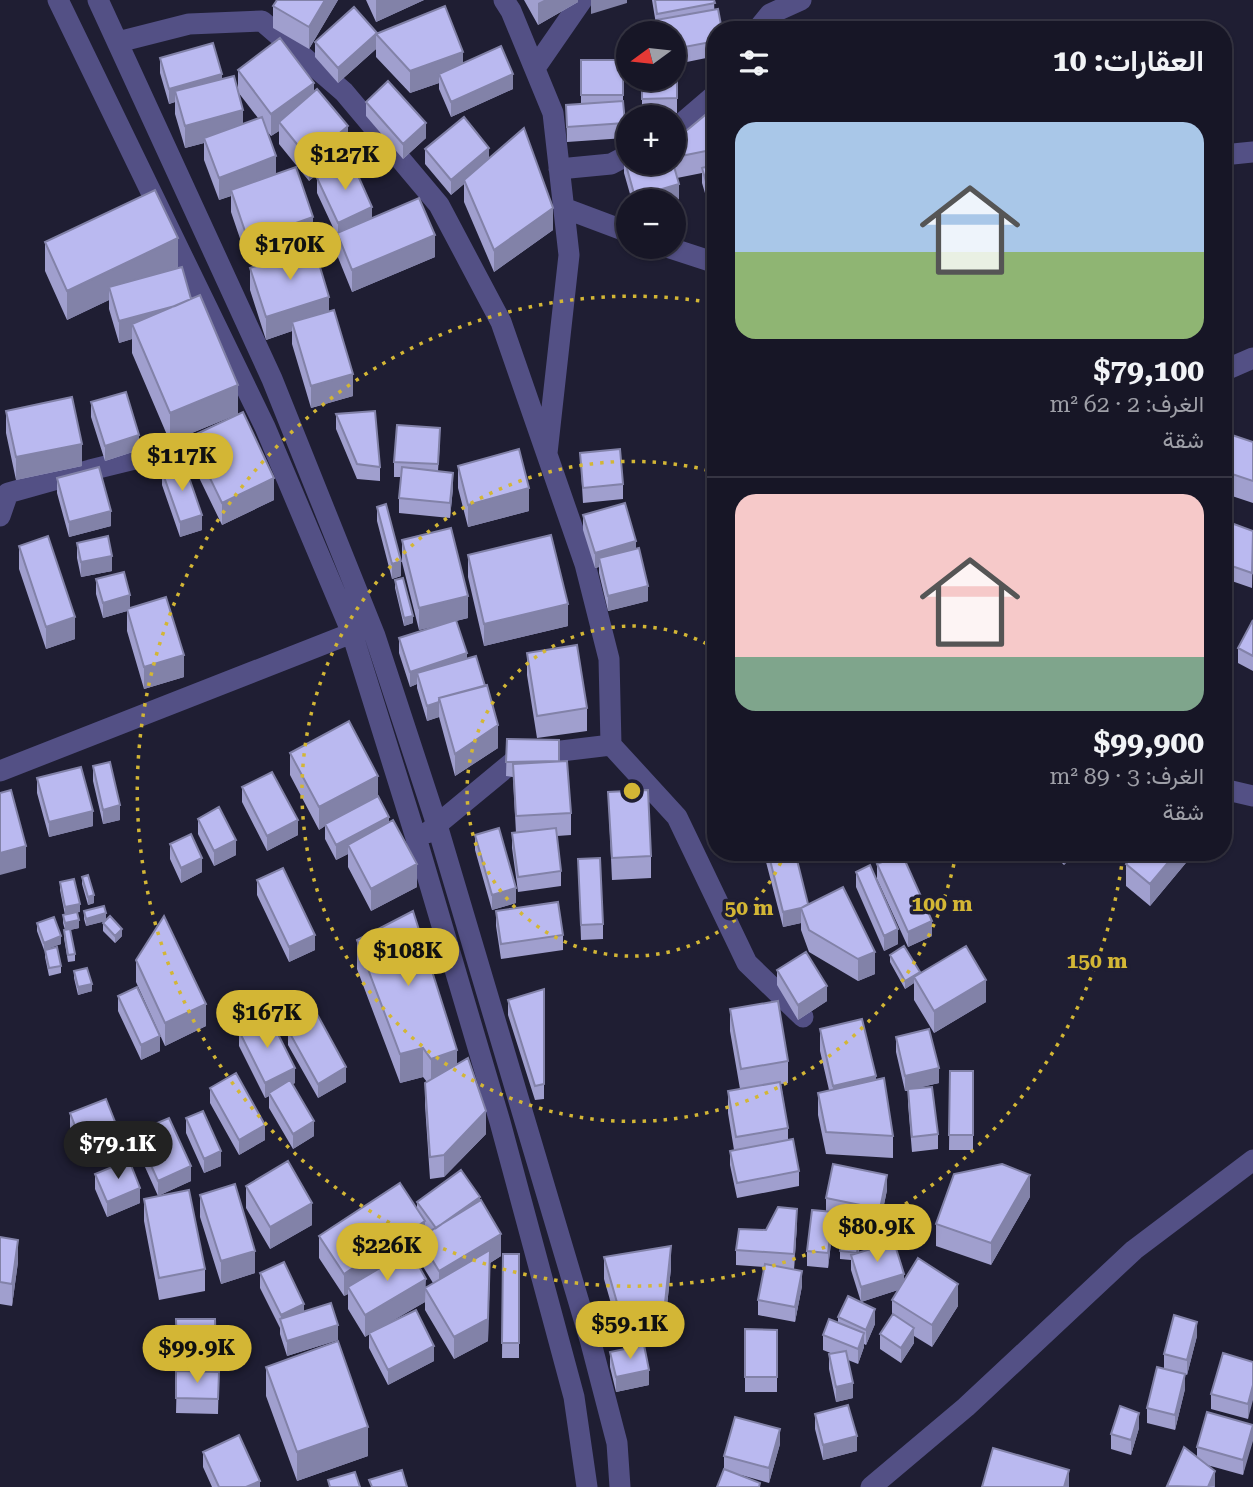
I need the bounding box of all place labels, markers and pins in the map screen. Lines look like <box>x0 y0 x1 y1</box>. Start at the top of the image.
pin: $127K <box>296 132 394 192</box>
pin: $170K <box>241 222 339 282</box>
pin: $117K <box>133 434 231 493</box>
centre of rings <box>620 779 644 803</box>
pin: $108K <box>359 928 457 988</box>
pin: $167K <box>218 990 316 1050</box>
pin: $79.1K <box>61 1122 175 1181</box>
pin: $80.9K <box>820 1204 934 1264</box>
pin: $226K <box>338 1224 436 1283</box>
pin: $59.1K <box>573 1302 687 1361</box>
pin: $99.9K <box>140 1326 254 1385</box>

